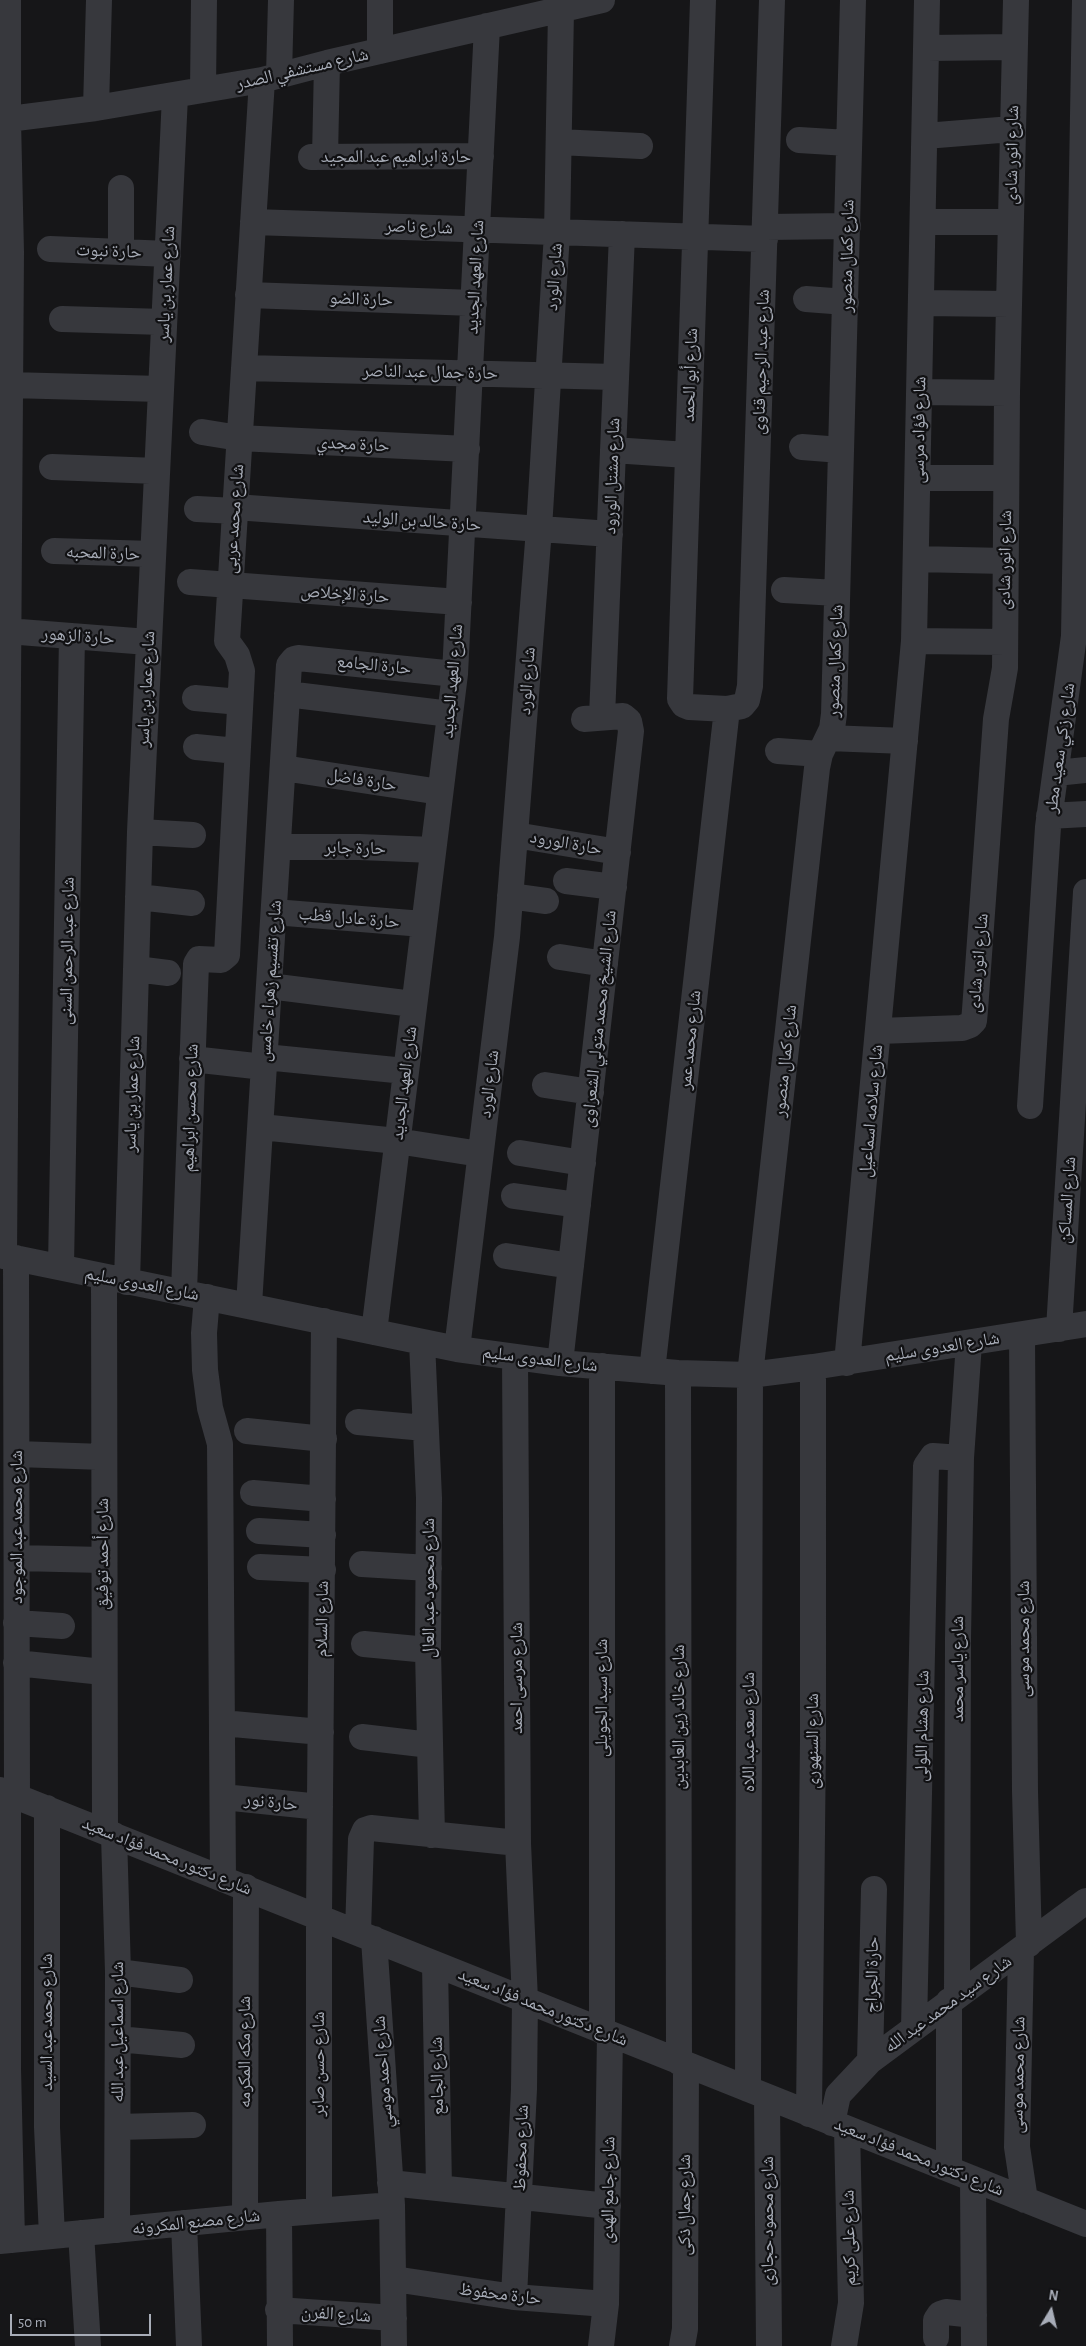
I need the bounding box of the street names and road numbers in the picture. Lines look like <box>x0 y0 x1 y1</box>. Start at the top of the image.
street label: شارع مستشفي الصدر <box>233 43 371 95</box>
street label: شارع انور شادى <box>1000 105 1024 205</box>
street label: حارة ابراهيم عبد المجيد <box>321 146 471 168</box>
street label: شارع كمال منصور <box>835 199 859 313</box>
street label: شارع ناصر <box>385 215 453 239</box>
street label: شارع العهد الجديد <box>461 219 489 335</box>
street label: شارع عمار بن ياسر <box>152 225 180 343</box>
street label: حارة نبوت <box>76 239 142 263</box>
street label: شارع الورد <box>541 242 567 312</box>
street label: حارة الضو <box>329 287 393 311</box>
street label: شارع عبد الرحيم قناوى <box>748 289 774 435</box>
street label: شارع أبو الحمد <box>678 328 702 422</box>
street label: حارة جمال عبد الناصر <box>362 360 498 384</box>
street label: شارع فؤاد مرسى <box>907 376 931 484</box>
street label: شارع مشتل الورود <box>599 417 625 535</box>
street label: حارة مجدي <box>316 431 390 457</box>
street label: شارع محمد عربى <box>219 463 249 575</box>
street label: حارة خالد بن الوليد <box>362 506 482 536</box>
street label: شارع انور شادى <box>993 510 1017 610</box>
street label: حارة المحبه <box>66 541 140 565</box>
street label: حارة الإخلاص <box>300 580 390 608</box>
street label: شارع كمال منصور <box>822 604 848 718</box>
street label: حارة الزهور <box>41 623 115 649</box>
street label: شارع العهد الجديد <box>436 623 468 739</box>
street label: شارع عمار بن ياسر <box>132 630 160 748</box>
street label: شارع الورد <box>514 646 540 716</box>
street label: حارة الجامع <box>336 650 412 680</box>
street label: شارع زكي سعيد مطر <box>1040 682 1080 814</box>
street label: حارة فاضل <box>326 764 398 796</box>
street label: حارة الورود <box>528 826 604 860</box>
street label: حارة جابر <box>324 837 386 859</box>
street label: شارع عبد الرحمن السنى <box>55 877 79 1025</box>
street label: شارع تقسيم زهراء خامس <box>254 899 286 1063</box>
street label: حارة عادل قطب <box>297 903 401 933</box>
street label: شارع الشيخ محمد متولي الشعراوى <box>577 909 621 1129</box>
street label: شارع انور شادى <box>963 912 993 1014</box>
street label: شارع محمد عمر <box>674 989 706 1091</box>
street label: شارع كمال منصور <box>768 1004 802 1118</box>
street label: شارع العهد الجديد <box>386 1025 422 1141</box>
street label: شارع عمار بن ياسر <box>119 1035 145 1153</box>
street label: شارع محسن ابراهيم <box>177 1043 203 1173</box>
street label: شارع سلامه اسماعيل <box>854 1043 888 1179</box>
street label: شارع الورد <box>474 1049 504 1119</box>
street label: شارع المساكن <box>1053 1156 1081 1244</box>
street label: شارع العدوى سليم <box>83 1262 201 1306</box>
street label: شارع العدوى سليم <box>883 1327 1001 1367</box>
street label: شارع العدوى سليم <box>481 1341 599 1377</box>
street label: شارع محمد عبد الموجود <box>6 1450 28 1604</box>
street label: شارع أحمد توفيق <box>92 1498 114 1610</box>
street label: شارع محمود عبد العال <box>418 1518 440 1658</box>
street label: شارع السلام <box>311 1580 333 1658</box>
street label: شارع محمد موسى <box>1013 1580 1035 1698</box>
street label: شارع ياسر محمد <box>947 1616 969 1722</box>
street label: شارع مرسى احمد <box>506 1622 528 1734</box>
street label: شارع سيد الجويلى <box>591 1639 613 1757</box>
street label: شارع خالد زين العابدين <box>668 1644 690 1790</box>
street label: شارع هشام اللولى <box>910 1670 934 1782</box>
street label: شارع سعد عبد اللاه <box>738 1672 760 1792</box>
street label: شارع السنهورى <box>802 1693 824 1789</box>
street label: حارة نور <box>243 1788 299 1816</box>
street label: شارع دكتور محمد فؤاد سعيد <box>79 1812 255 1900</box>
street label: حارة الجراج <box>861 1937 883 2013</box>
street label: شارع سيد محمد عبد الله <box>880 1950 1016 2058</box>
street label: شارع محمد عبد السيد <box>36 1953 58 2091</box>
street label: شارع اسماعيل عبد الله <box>107 1962 129 2102</box>
street label: شارع دكتور محمد فؤاد سعيد <box>455 1963 631 2051</box>
street label: شارع مكه المكرمه <box>234 1996 256 2108</box>
street label: شارع حسن صابر <box>308 2012 330 2116</box>
street label: شارع احمد موسي <box>368 2015 398 2129</box>
street label: شارع محمد موسى <box>1006 2016 1030 2134</box>
street label: شارع الجامع <box>426 2037 448 2115</box>
street label: شارع محفوظ <box>509 2104 533 2192</box>
street label: شارع دكتور محمد فؤاد سعيد <box>831 2113 1007 2201</box>
street label: شارع جامع الهدى <box>596 2136 620 2244</box>
street label: شارع جمال ذكى <box>674 2154 696 2256</box>
street label: شارع محمود حجازى <box>757 2156 779 2286</box>
street label: شارع على كريم <box>837 2190 861 2286</box>
street label: شارع مصنع المكرونه <box>131 2205 261 2239</box>
street label: حارة محفوظ <box>458 2278 542 2310</box>
street label: شارع الفرن <box>300 2301 372 2327</box>

